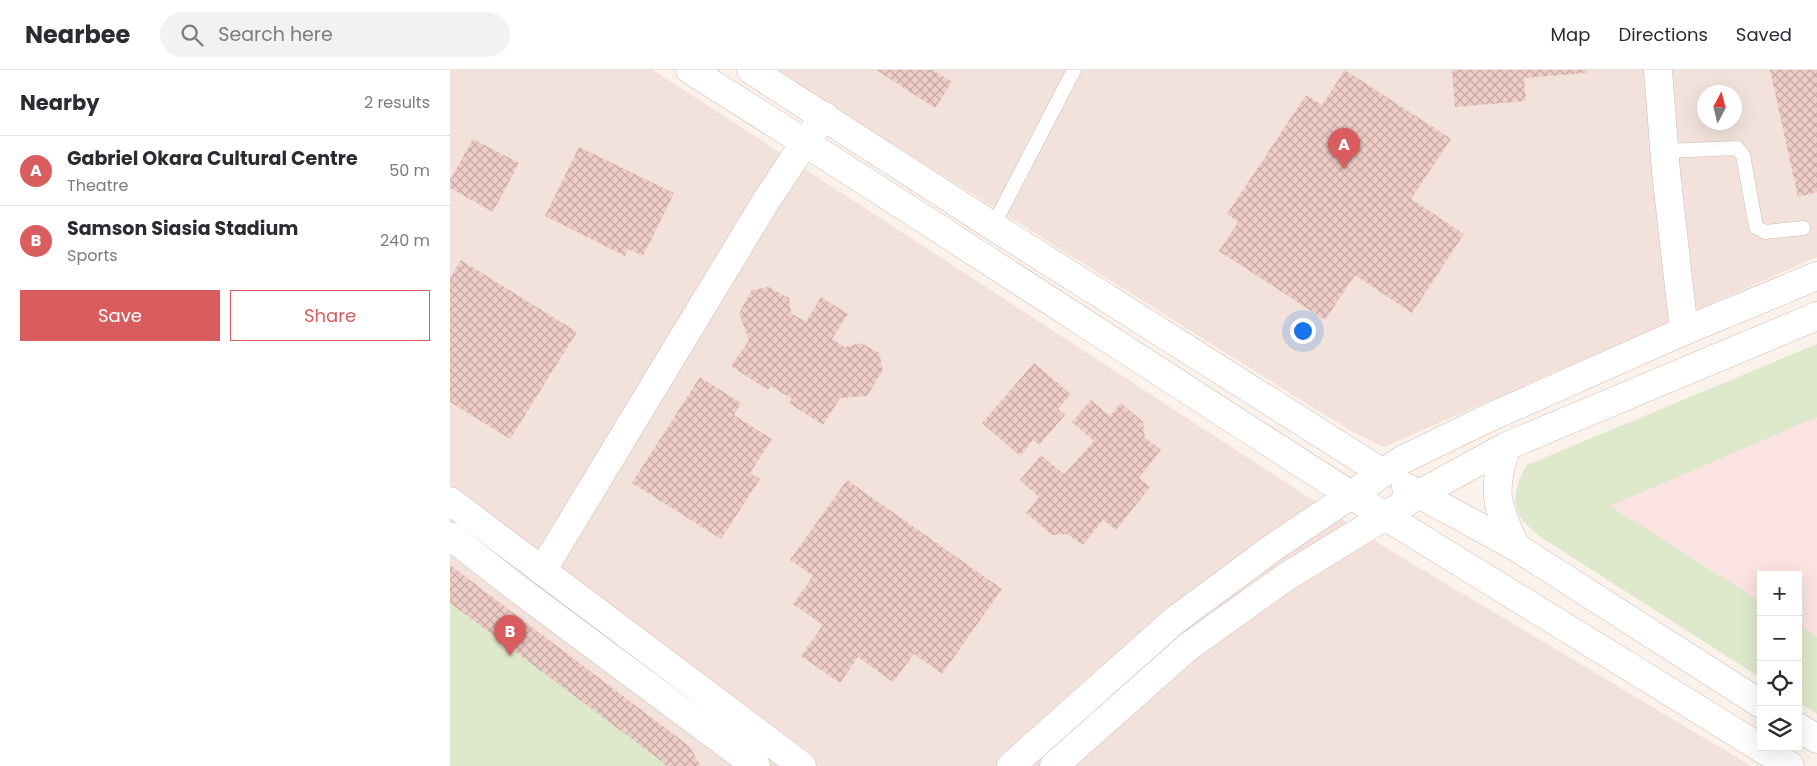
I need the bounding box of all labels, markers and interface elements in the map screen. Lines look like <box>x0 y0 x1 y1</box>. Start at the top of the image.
search box <box>160 12 510 57</box>
text: Nearbee <box>25 18 130 51</box>
icon: search <box>178 21 206 49</box>
text: Search here <box>218 21 333 48</box>
text: Map <box>1551 22 1590 47</box>
text: Directions <box>1618 22 1708 47</box>
text: Saved <box>1736 22 1792 47</box>
north arrow <box>1697 85 1742 130</box>
text: Nearby <box>20 88 100 117</box>
text: 2 results <box>364 91 430 114</box>
pin: A <box>1328 128 1360 169</box>
text: Gabriel Okara Cultural Centre <box>67 145 358 172</box>
text: A <box>30 159 42 182</box>
text: 50 m <box>389 159 430 182</box>
text: Theatre <box>67 174 128 197</box>
text: Samson Siasia Stadium <box>67 215 298 242</box>
text: B <box>31 229 41 252</box>
text: 240 m <box>380 229 430 252</box>
text: Sports <box>67 244 118 267</box>
button: Save <box>20 290 220 341</box>
button: Share <box>230 290 430 341</box>
your location <box>1290 318 1316 344</box>
map controls <box>1757 571 1802 751</box>
button: + <box>1757 571 1802 616</box>
pin: B <box>494 615 526 656</box>
button: − <box>1757 616 1802 661</box>
button: locate <box>1757 661 1802 706</box>
button: layers <box>1757 706 1802 751</box>

